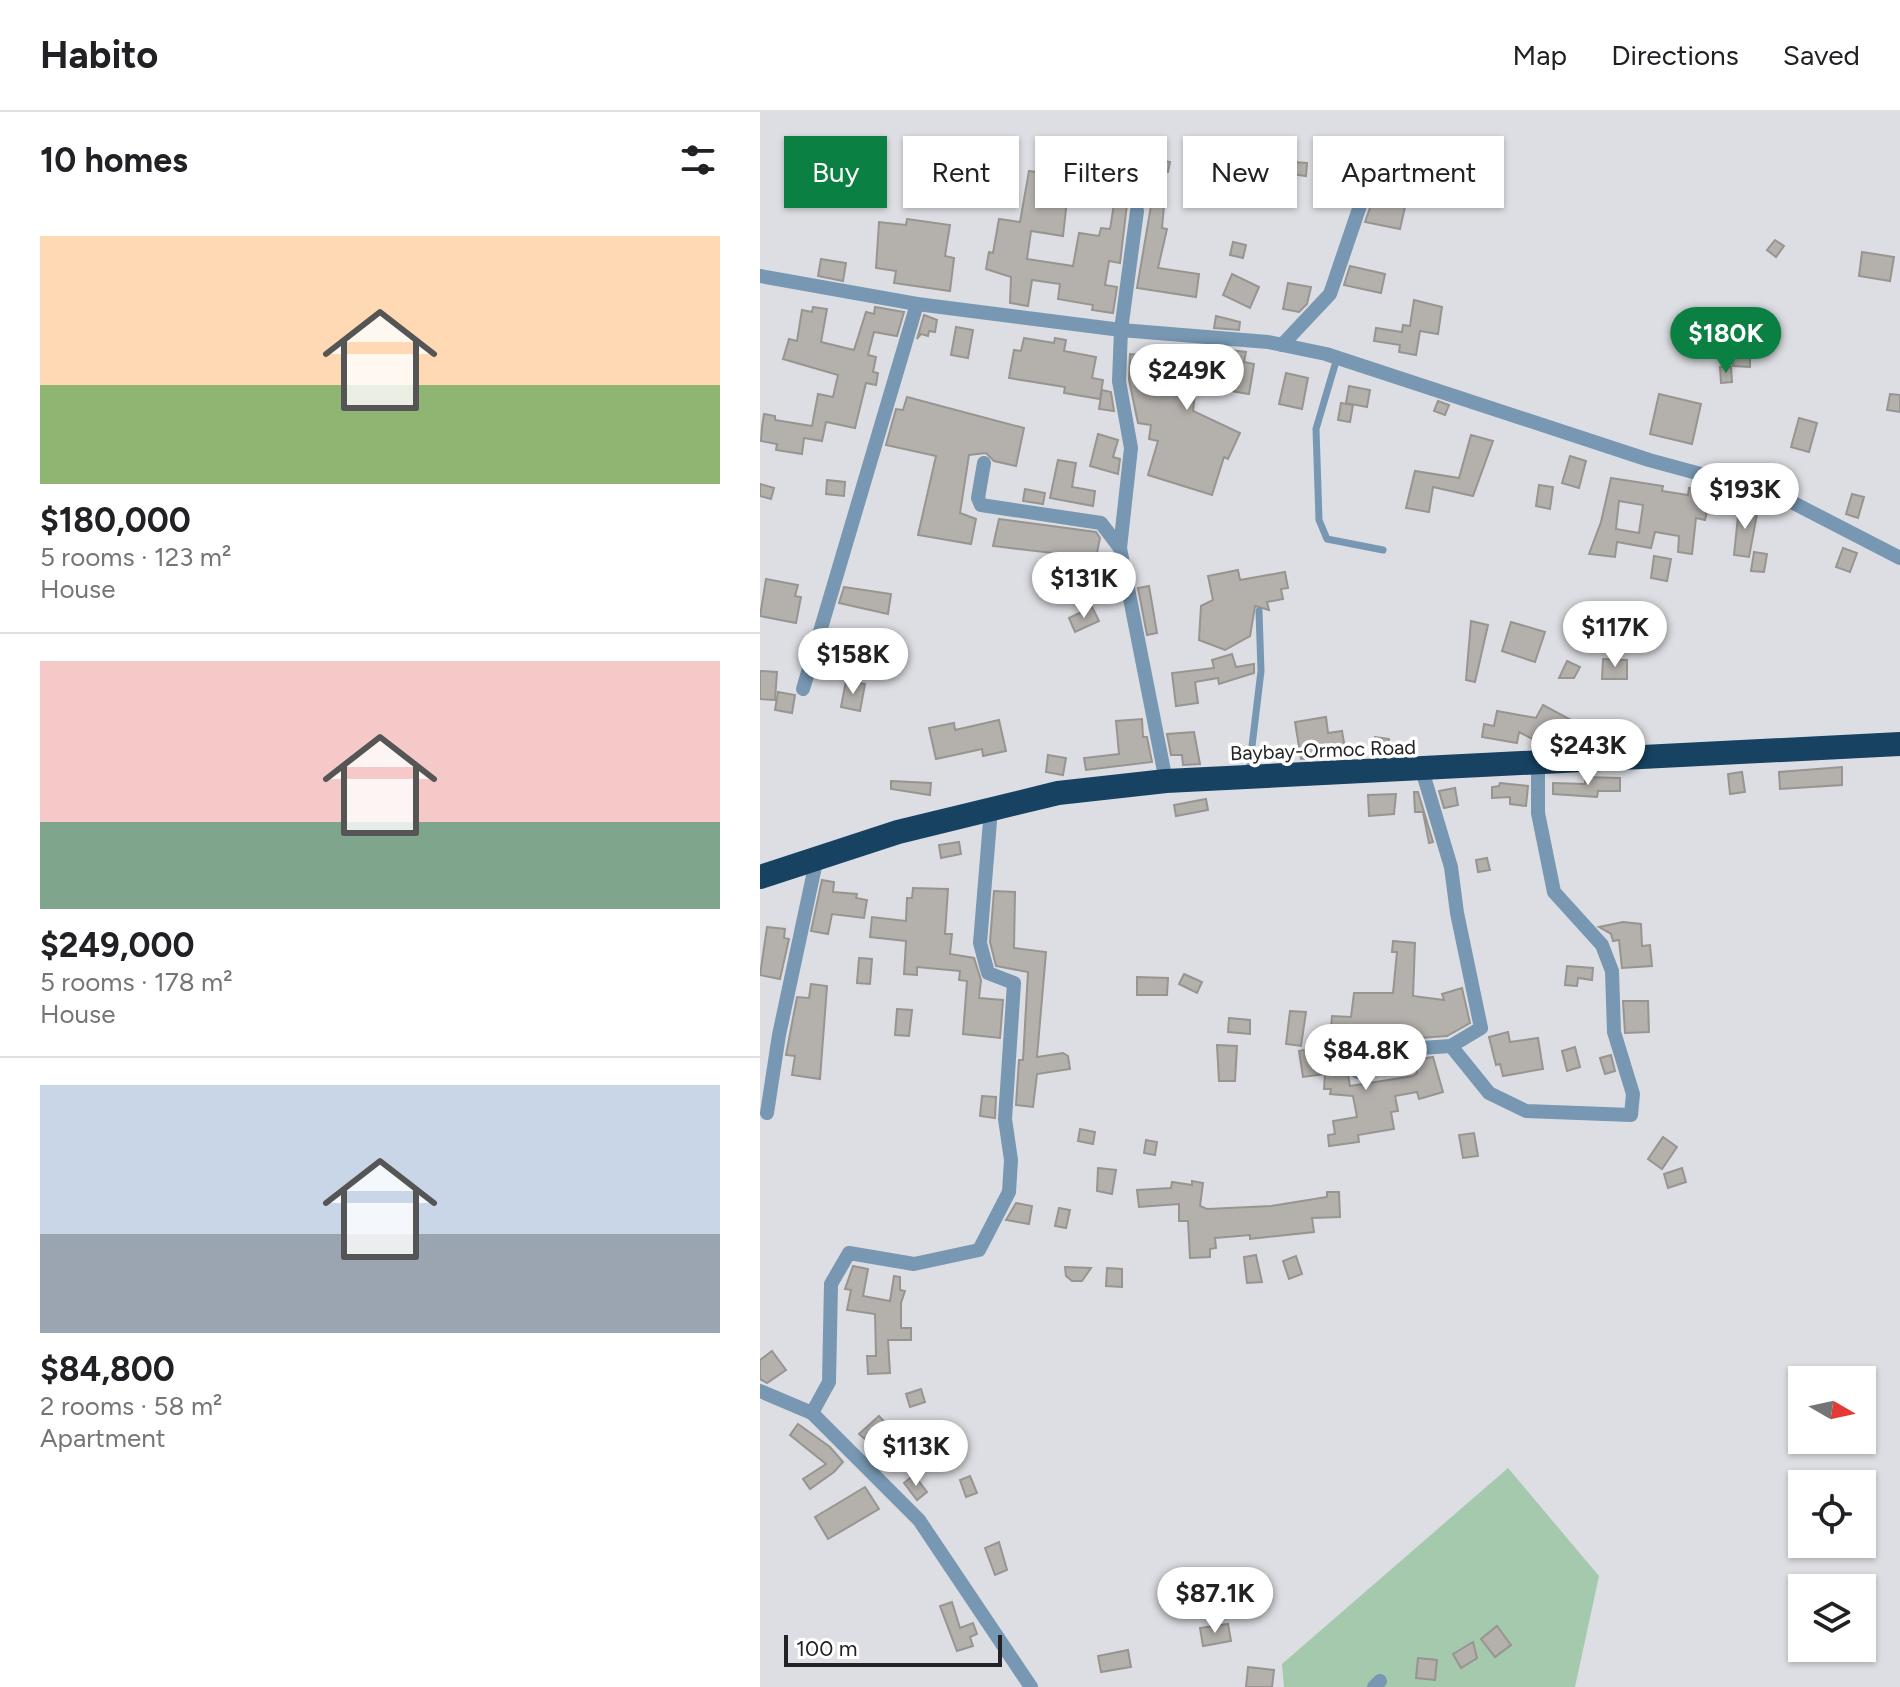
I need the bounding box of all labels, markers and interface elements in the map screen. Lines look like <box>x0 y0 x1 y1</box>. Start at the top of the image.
text: Habito <box>40 32 158 78</box>
text: Map <box>1513 38 1567 72</box>
text: Directions <box>1611 38 1739 72</box>
text: Saved <box>1783 38 1860 72</box>
chip: Buy <box>784 136 887 208</box>
chip: Rent <box>903 136 1019 208</box>
chip: Filters <box>1035 136 1167 208</box>
chip: New <box>1183 136 1297 208</box>
chip: Apartment <box>1313 136 1504 208</box>
icon: filters <box>676 138 720 182</box>
text: 10 homes <box>40 140 188 181</box>
icon: home <box>308 288 452 432</box>
pin: $180K <box>1670 307 1782 375</box>
text: $180K <box>1688 317 1764 349</box>
pin: $249K <box>1131 344 1243 412</box>
text: $249K <box>1148 354 1226 386</box>
pin: $193K <box>1689 463 1801 531</box>
text: $193K <box>1709 473 1781 505</box>
text: $180,000 <box>40 500 191 541</box>
text: 5 rooms · 123 m² <box>40 541 231 573</box>
pin: $131K <box>1028 552 1140 620</box>
text: $131K <box>1050 562 1118 594</box>
text: House <box>40 573 115 605</box>
pin: $117K <box>1559 601 1671 669</box>
text: $117K <box>1581 611 1649 643</box>
pin: $158K <box>797 628 909 696</box>
text: $158K <box>816 638 890 670</box>
icon: home <box>308 713 452 857</box>
pin: $243K <box>1532 719 1644 787</box>
text: $243K <box>1549 729 1627 761</box>
street label: Baybay-Ormoc Road <box>1230 735 1416 765</box>
text: $249,000 <box>40 925 195 966</box>
text: 5 rooms · 178 m² <box>40 966 233 998</box>
text: House <box>40 998 115 1030</box>
pin: $84.8K <box>1301 1024 1431 1092</box>
text: $84.8K <box>1323 1034 1409 1066</box>
icon: home <box>308 1137 452 1281</box>
text: $84,800 <box>40 1349 175 1390</box>
north arrow <box>1788 1366 1876 1454</box>
map controls <box>1788 1366 1876 1662</box>
text: 2 rooms · 58 m² <box>40 1390 222 1422</box>
pin: $113K <box>860 1420 972 1488</box>
text: Apartment <box>40 1422 166 1454</box>
text: $113K <box>882 1430 950 1462</box>
button: locate <box>1788 1470 1876 1558</box>
pin: $87.1K <box>1150 1567 1280 1635</box>
button: layers <box>1788 1574 1876 1662</box>
text: $87.1K <box>1175 1577 1255 1609</box>
scale bar <box>784 1631 1002 1667</box>
text: 100 m <box>796 1635 857 1662</box>

